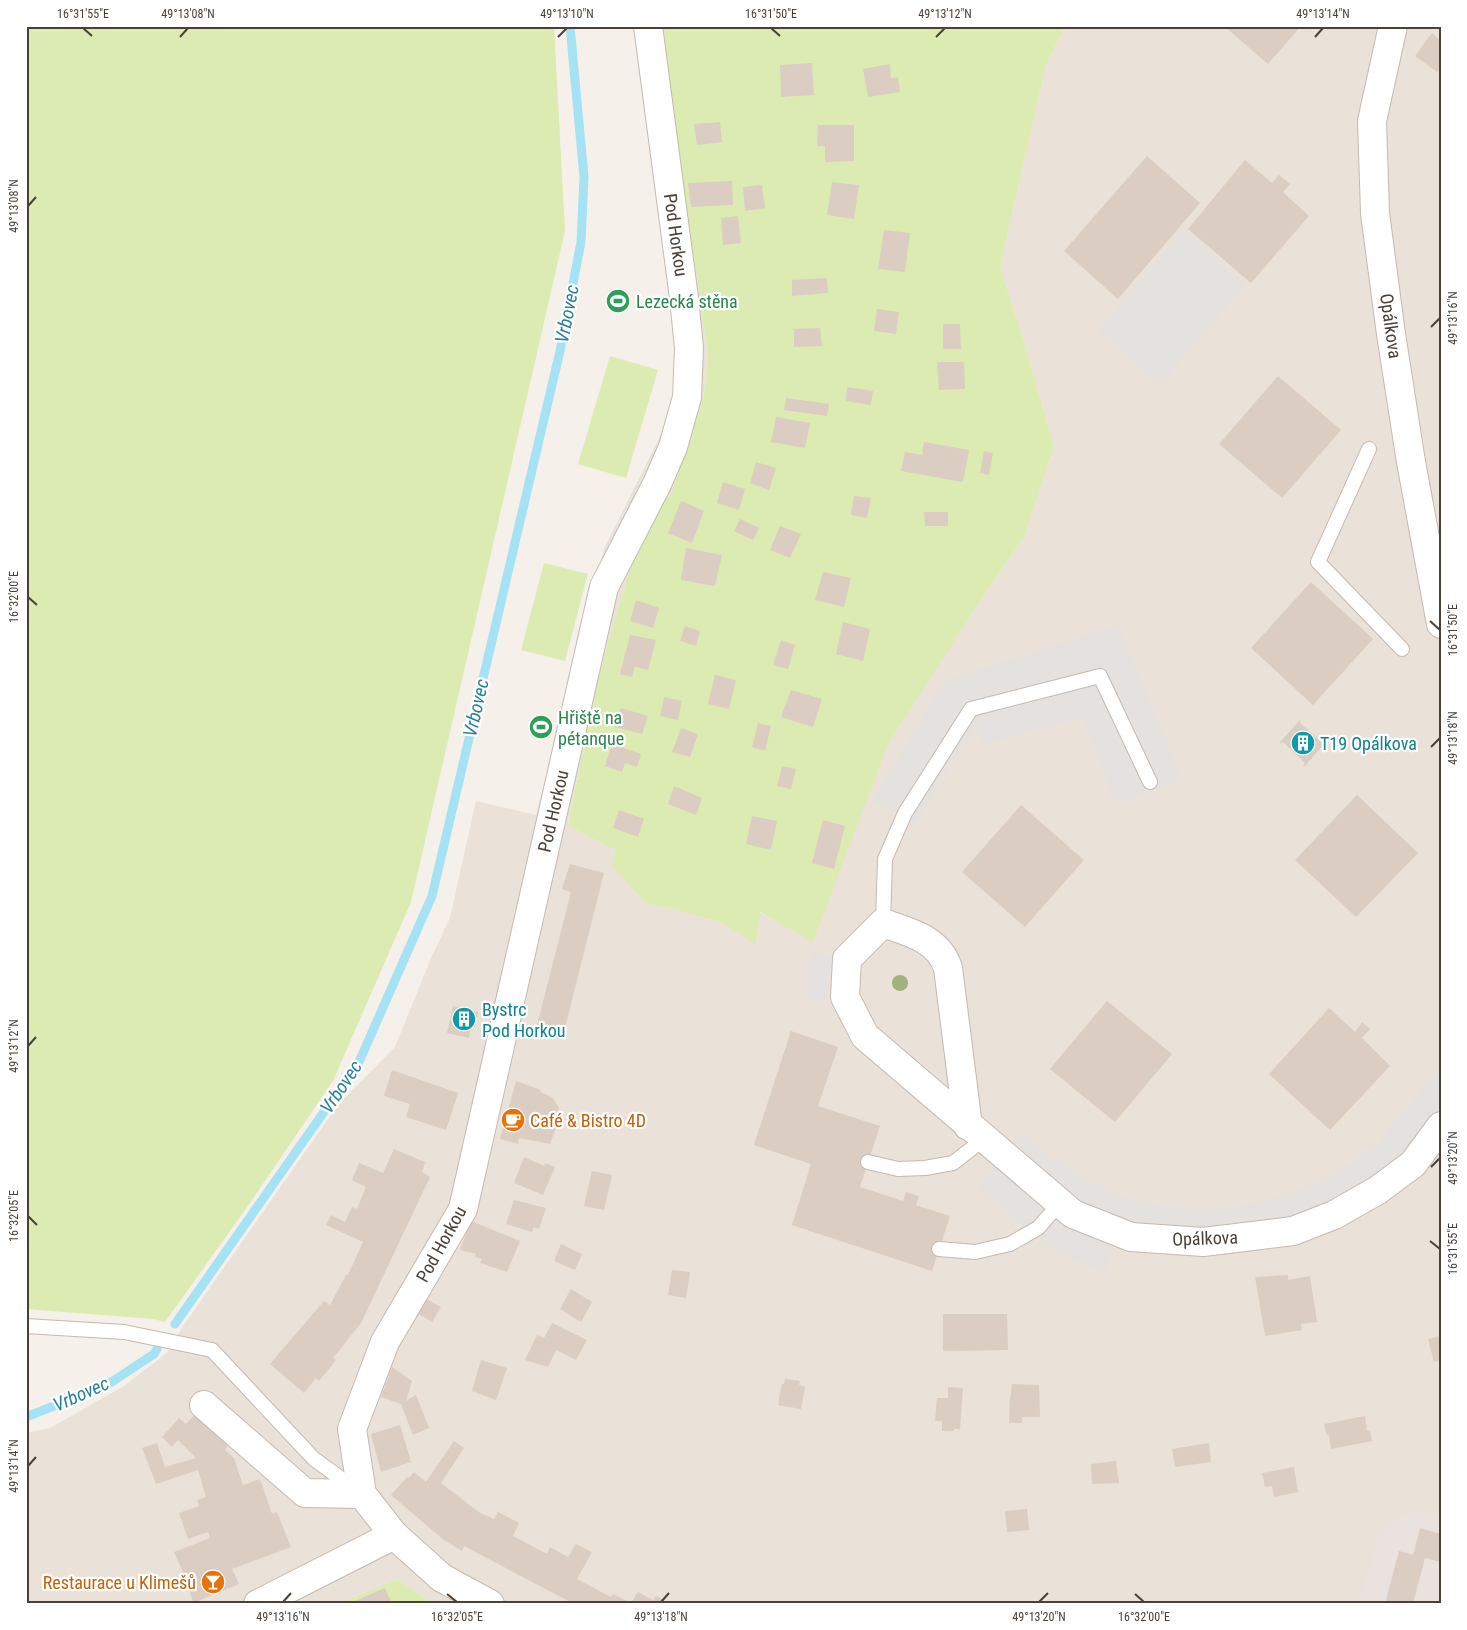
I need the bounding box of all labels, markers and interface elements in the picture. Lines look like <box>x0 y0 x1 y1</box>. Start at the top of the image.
text: 16°31'55"E <box>57 7 109 21</box>
text: 49°13'08"N <box>161 7 215 21</box>
text: 49°13'10"N <box>540 7 594 21</box>
text: 16°31'50"E <box>745 7 797 21</box>
text: 49°13'12"N <box>918 7 972 21</box>
text: 49°13'14"N <box>1296 7 1350 21</box>
text: 49°13'08"N <box>7 179 21 233</box>
street label: Pod Horkou <box>660 192 692 278</box>
water label: Vrbovec <box>550 282 584 345</box>
sports icon: Lezecká stěna <box>605 288 631 314</box>
place label: Lezecká stěna <box>636 291 738 312</box>
text: 49°13'16"N <box>1446 291 1460 345</box>
street label: Opálkova <box>1376 292 1406 360</box>
text: 16°32'00"E <box>7 571 21 623</box>
text: 16°31'50"E <box>1446 604 1460 656</box>
water label: Vrbovec <box>458 676 494 739</box>
place label: Hřiště na pétanque <box>558 707 624 749</box>
text: 49°13'18"N <box>1446 711 1460 765</box>
sports icon: Hřiště na pétanque <box>528 714 554 740</box>
building icon: T19 Opálkova <box>1290 730 1316 756</box>
place label: T19 Opálkova <box>1320 733 1417 754</box>
street label: Pod Horkou <box>533 768 573 854</box>
place label: Bystrc Pod Horkou <box>482 999 566 1041</box>
building icon: Bystrc Pod Horkou <box>451 1006 477 1032</box>
text: 49°13'12"N <box>7 1019 21 1073</box>
water label: Vrbovec <box>315 1056 367 1118</box>
cafe icon: Café & Bistro 4D <box>500 1107 526 1133</box>
place label: Café & Bistro 4D <box>530 1110 646 1131</box>
text: 49°13'20"N <box>1446 1131 1460 1185</box>
text: 16°32'05"E <box>7 1190 21 1242</box>
street label: Pod Horkou <box>412 1202 470 1286</box>
text: 16°31'55"E <box>1446 1223 1460 1275</box>
street label: Opálkova <box>1172 1226 1238 1250</box>
water label: Vrbovec <box>49 1371 113 1416</box>
text: 49°13'14"N <box>7 1439 21 1493</box>
bar icon: Restaurace u Klimešů <box>200 1569 226 1595</box>
place label: Restaurace u Klimešů <box>43 1572 196 1593</box>
text: 49°13'16"N <box>256 1610 310 1624</box>
text: 16°32'05"E <box>431 1610 483 1624</box>
text: 49°13'18"N <box>634 1610 688 1624</box>
text: 49°13'20"N <box>1012 1610 1066 1624</box>
text: 16°32'00"E <box>1118 1610 1170 1624</box>

